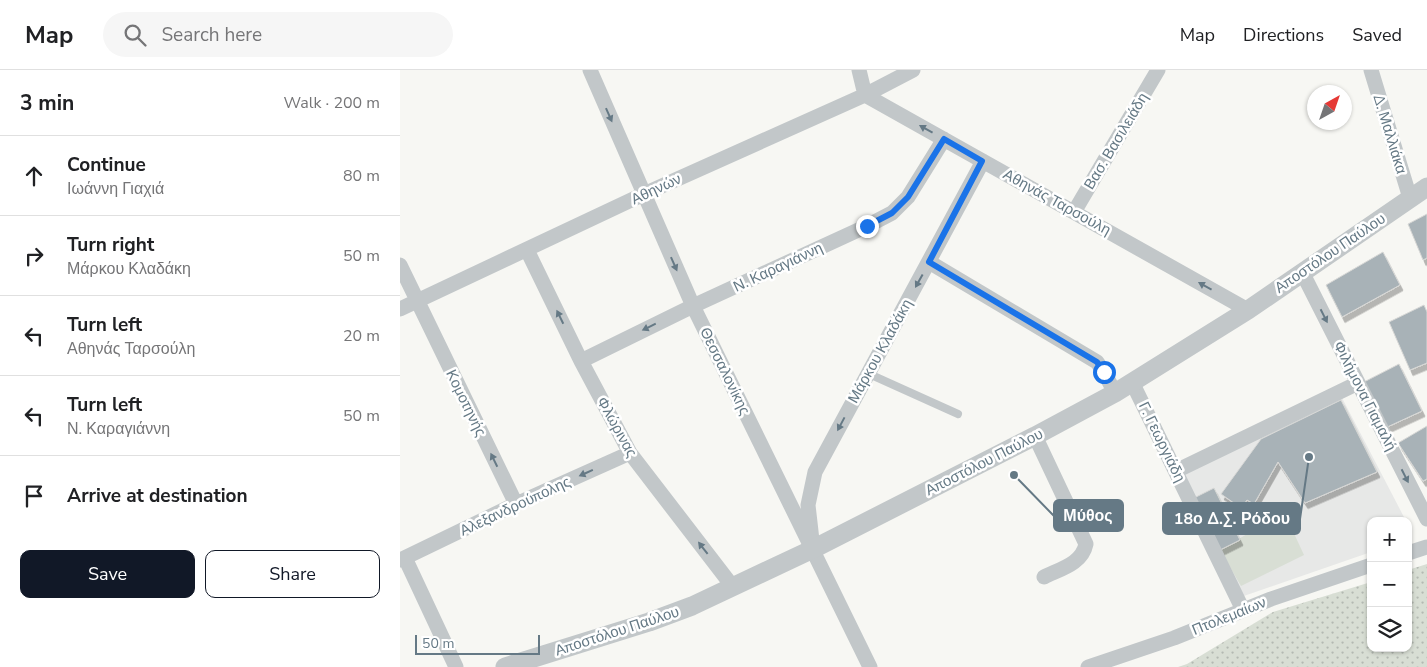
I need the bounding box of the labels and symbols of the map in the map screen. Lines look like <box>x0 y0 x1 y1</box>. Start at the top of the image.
north arrow <box>1307 85 1352 130</box>
street label: Βασ. Βασιλειάδη <box>1079 89 1153 193</box>
street label: Δ. Μαλλιάκα <box>1368 92 1412 177</box>
one-way arrow <box>606 108 614 122</box>
one-way arrow <box>919 125 934 133</box>
street label: Αθηνάς Ταρσούλη <box>1000 164 1114 240</box>
street label: Αθηνών <box>628 169 684 209</box>
street label: Αποστόλου Παύλου <box>1271 208 1389 298</box>
route end <box>856 215 879 238</box>
street label: Ν. Καραγιάννη <box>730 238 826 296</box>
one-way arrow <box>671 257 679 271</box>
one-way arrow <box>914 275 923 288</box>
one-way arrow <box>1199 281 1212 290</box>
street label: Μάρκου Κλαδάκη <box>843 295 917 407</box>
one-way arrow <box>1320 308 1328 323</box>
one-way arrow <box>556 310 564 324</box>
one-way arrow <box>642 323 656 331</box>
street label: Θεσσαλονίκης <box>695 324 755 418</box>
street label: Φιλήμονα Γιαμαλή <box>1329 338 1401 454</box>
route start <box>1093 361 1116 384</box>
street label: Κομοτηνής <box>441 366 491 440</box>
street label: Φλώρινας <box>592 393 642 461</box>
street label: Γ. Γεωργιάδη <box>1134 399 1190 485</box>
one-way arrow <box>837 417 845 431</box>
street label: Αποστόλου Παύλου <box>922 424 1046 500</box>
one-way arrow <box>490 453 498 467</box>
one-way arrow <box>1401 469 1409 484</box>
one-way arrow <box>579 470 593 478</box>
street label: Αλεξανδρούπολης <box>456 472 574 540</box>
callout: Μύθος <box>1054 500 1123 531</box>
callout: 18ο Δ.Σ. Ρόδου <box>1163 503 1300 534</box>
text: Μύθος <box>1063 505 1113 527</box>
text: 18ο Δ.Σ. Ρόδου <box>1174 508 1290 530</box>
one-way arrow <box>698 542 709 555</box>
street label: Πτολεμαίων <box>1189 592 1269 640</box>
street label: Αποστόλου Παύλου <box>552 601 682 661</box>
scale bar <box>415 632 540 655</box>

